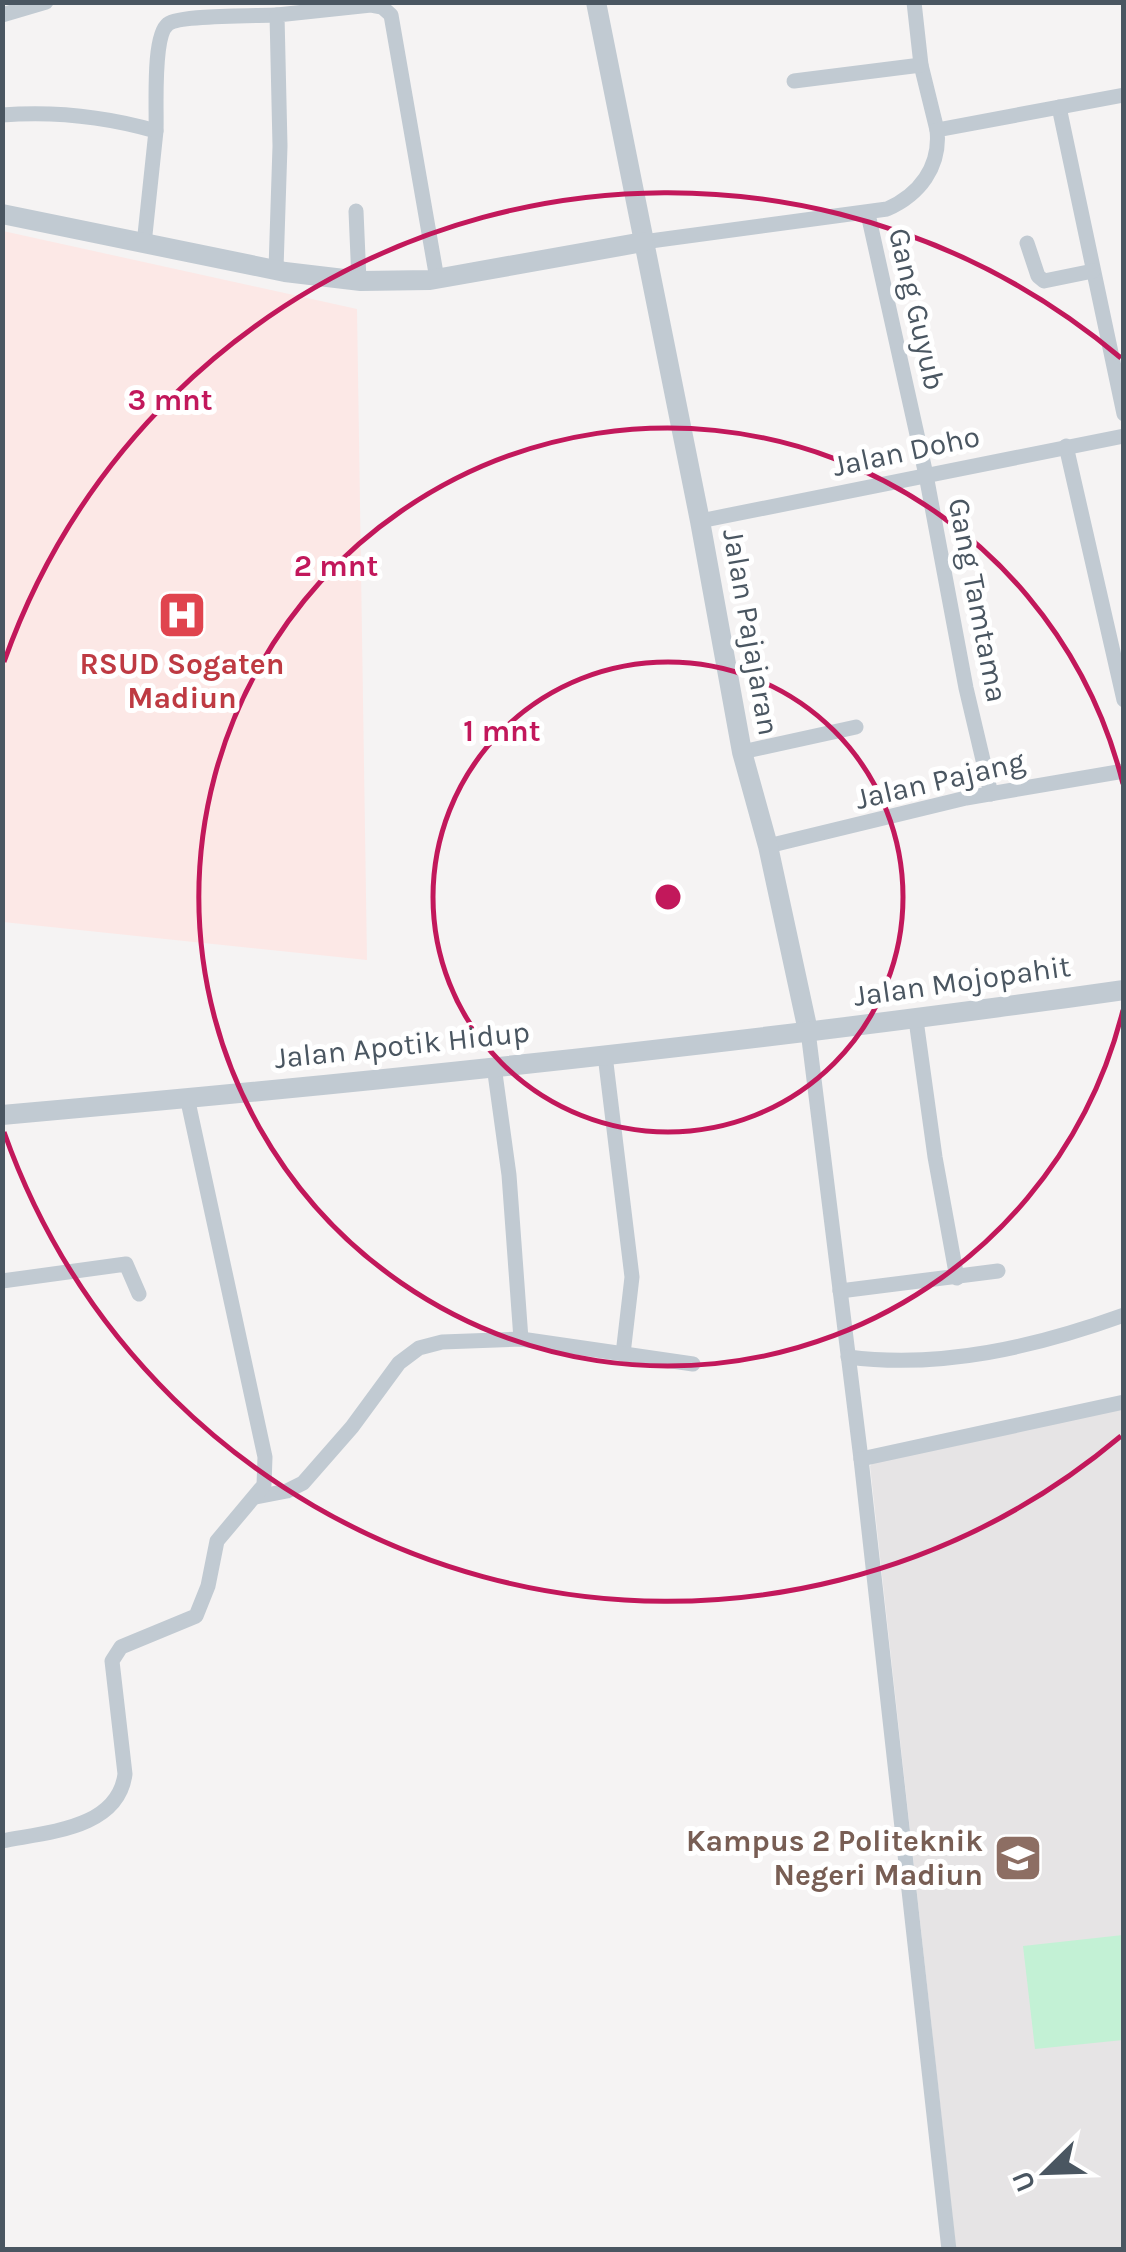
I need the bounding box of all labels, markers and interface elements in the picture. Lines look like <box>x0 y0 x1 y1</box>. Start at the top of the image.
street label: Gang Guyub <box>881 224 953 394</box>
text: 3 mnt <box>127 382 213 418</box>
street label: Jalan Doho <box>829 418 983 484</box>
street label: Gang Tamtama <box>941 495 1015 705</box>
street label: Jalan Pajajaran <box>715 526 787 738</box>
text: 2 mnt <box>294 548 379 584</box>
hospital icon: RSUD Sogaten Madiun <box>156 589 208 641</box>
place label: RSUD Sogaten Madiun <box>80 646 284 716</box>
text: 1 mnt <box>463 713 541 749</box>
street label: Jalan Pajang <box>852 743 1028 817</box>
centre of rings <box>650 879 686 915</box>
street label: Jalan Mojopahit <box>851 948 1073 1014</box>
street label: Jalan Apotik Hidup <box>272 1014 532 1076</box>
place label: Kampus 2 Politeknik Negeri Madiun <box>686 1823 983 1893</box>
school or university icon: Kampus 2 Politeknik Negeri Madiun <box>992 1832 1044 1884</box>
north arrow <box>996 2122 1096 2222</box>
text: U <box>1004 2166 1042 2197</box>

